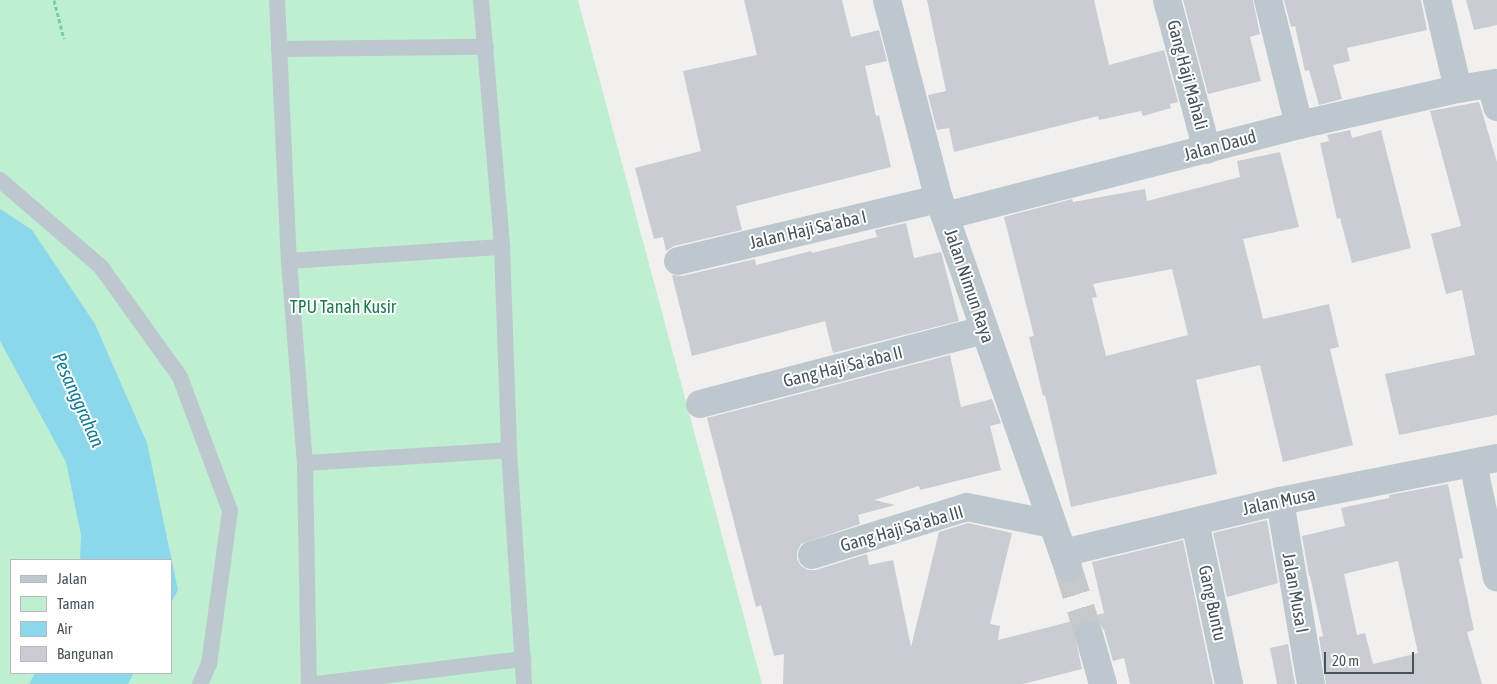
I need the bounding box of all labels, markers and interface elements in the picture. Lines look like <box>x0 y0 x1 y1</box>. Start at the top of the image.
street label: Gang Haji Mahali <box>1162 18 1212 132</box>
street label: Jalan Daud <box>1181 126 1259 166</box>
street label: Jalan Haji Sa'aba I <box>747 206 869 254</box>
street label: Jalan Nimun Raya <box>939 226 999 346</box>
park label: TPU Tanah Kusir <box>290 296 396 318</box>
street label: Gang Haji Sa'aba II <box>781 342 905 392</box>
water label: Pesanggrahan <box>47 349 109 451</box>
street label: Jalan Musa <box>1241 484 1317 520</box>
street label: Gang Haji Sa'aba III <box>838 501 966 557</box>
street label: Jalan Musa I <box>1277 551 1313 635</box>
legend <box>10 559 172 674</box>
street label: Gang Buntu <box>1193 563 1231 643</box>
text: Jalan <box>57 570 87 587</box>
text: Taman <box>57 595 95 612</box>
text: Air <box>57 620 72 637</box>
scale bar <box>1327 642 1417 674</box>
text: Bangunan <box>57 645 114 662</box>
text: 20 m <box>1332 652 1359 669</box>

